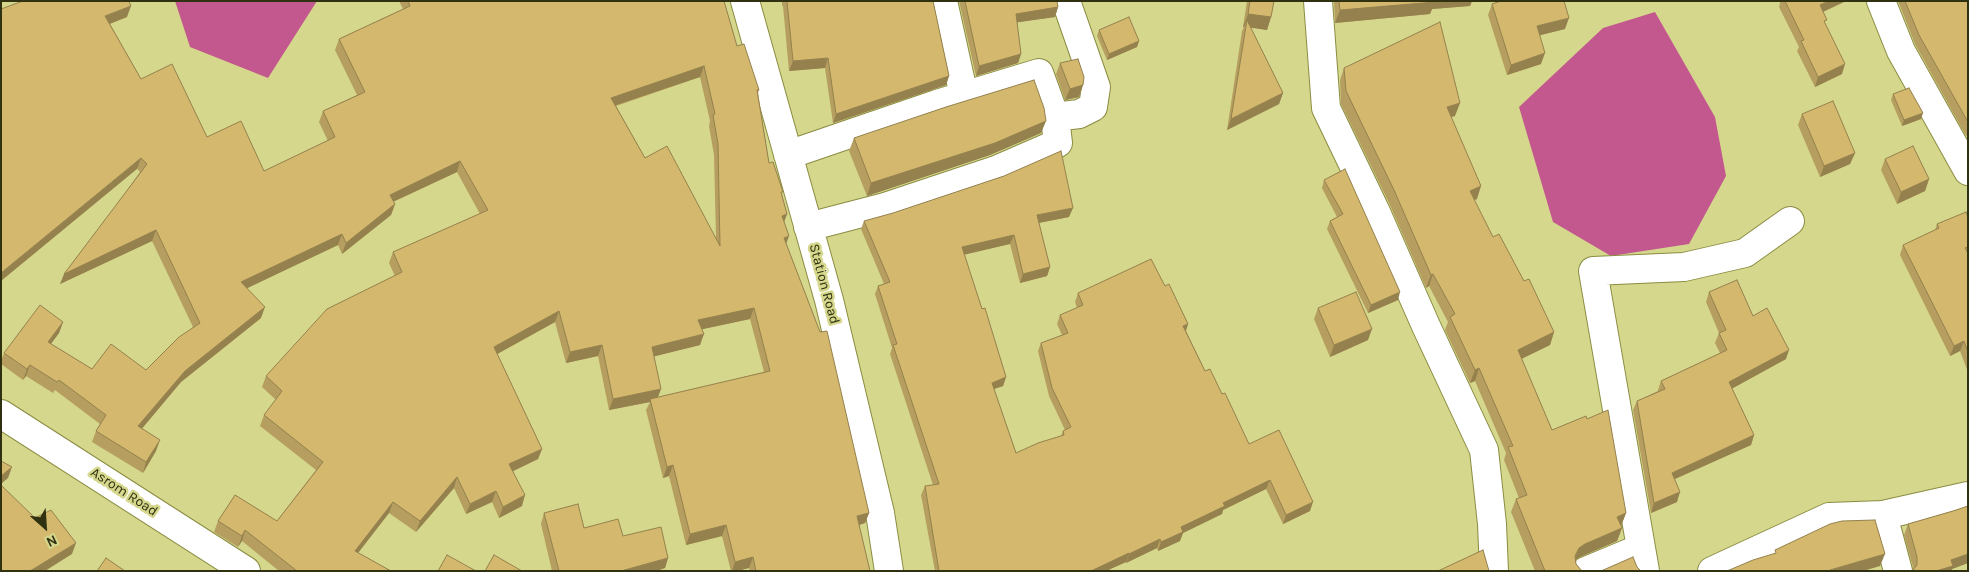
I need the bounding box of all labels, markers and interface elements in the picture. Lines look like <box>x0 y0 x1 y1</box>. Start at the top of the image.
street label: Station Road <box>805 242 843 326</box>
street label: Asrom Road <box>87 464 161 520</box>
north arrow <box>20 502 70 552</box>
text: N <box>44 531 60 551</box>

